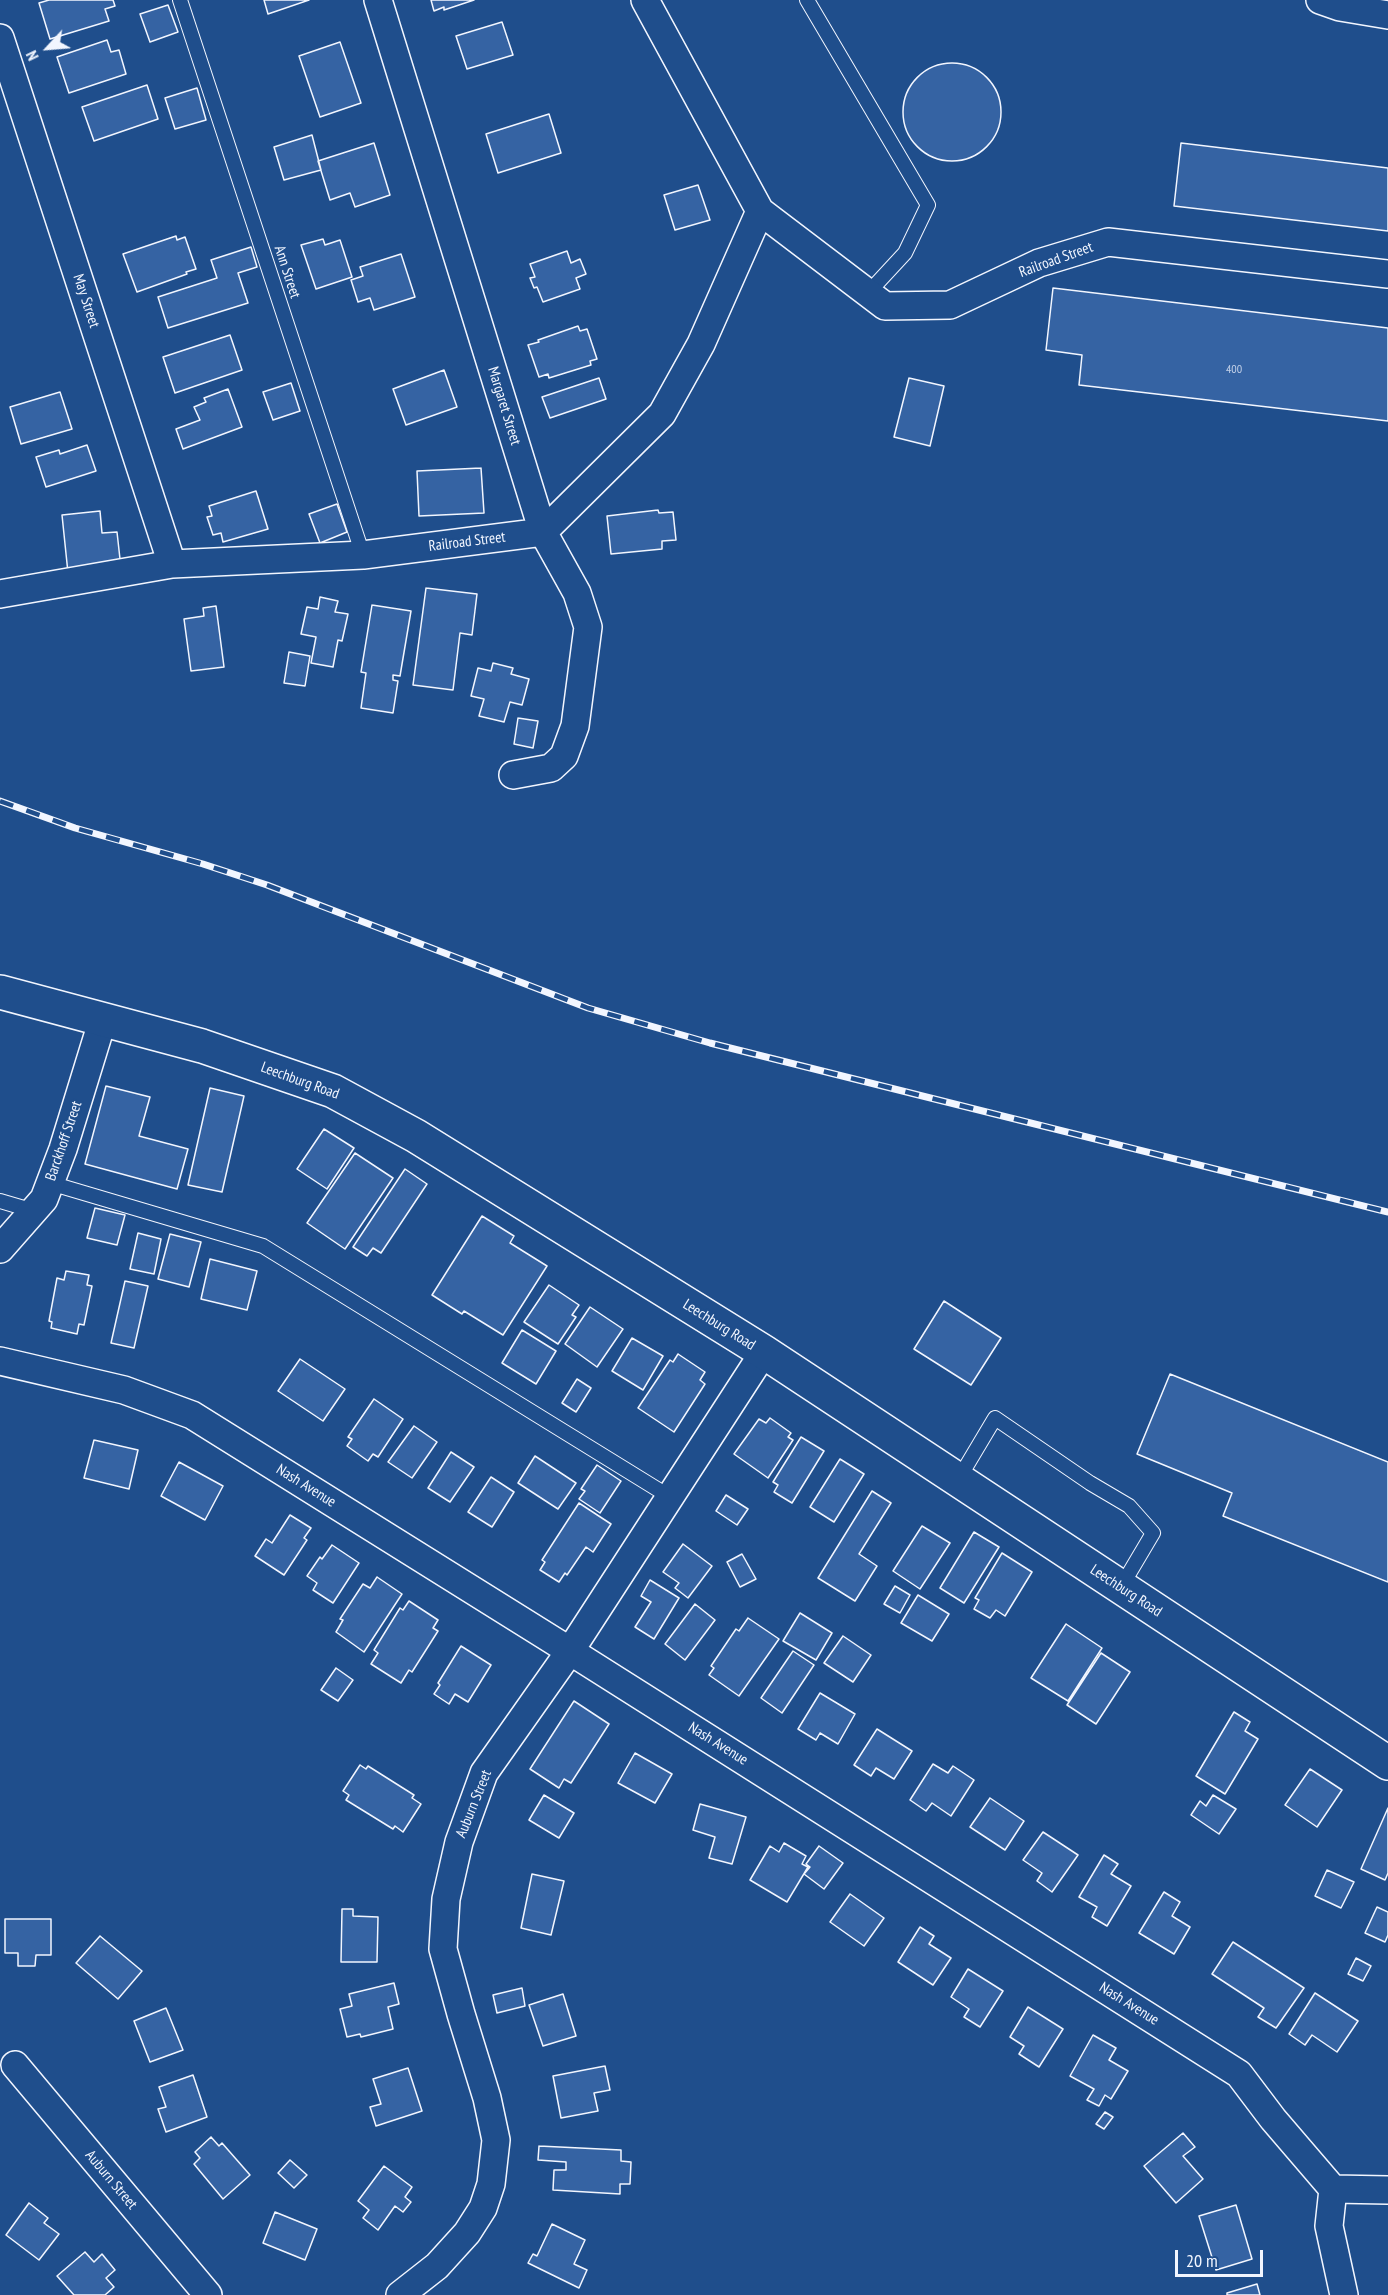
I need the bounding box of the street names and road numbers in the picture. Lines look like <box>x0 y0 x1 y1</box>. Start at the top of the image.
street label: Railroad Street <box>1017 238 1095 282</box>
street label: Ann Street <box>270 243 304 301</box>
street label: May Street <box>69 272 103 330</box>
street label: Margaret Street <box>484 365 524 447</box>
street label: Railroad Street <box>428 528 506 556</box>
street label: Leechburg Road <box>258 1059 342 1103</box>
street label: Barckhoff Street <box>42 1099 86 1183</box>
street label: Leechburg Road <box>679 1296 759 1354</box>
street label: Nash Avenue <box>273 1461 339 1511</box>
street label: Leechburg Road <box>1087 1561 1165 1621</box>
street label: Nash Avenue <box>685 1719 751 1769</box>
street label: Auburn Street <box>452 1767 496 1841</box>
street label: Nash Avenue <box>1096 1979 1162 2029</box>
street label: Auburn Street <box>81 2147 141 2213</box>

